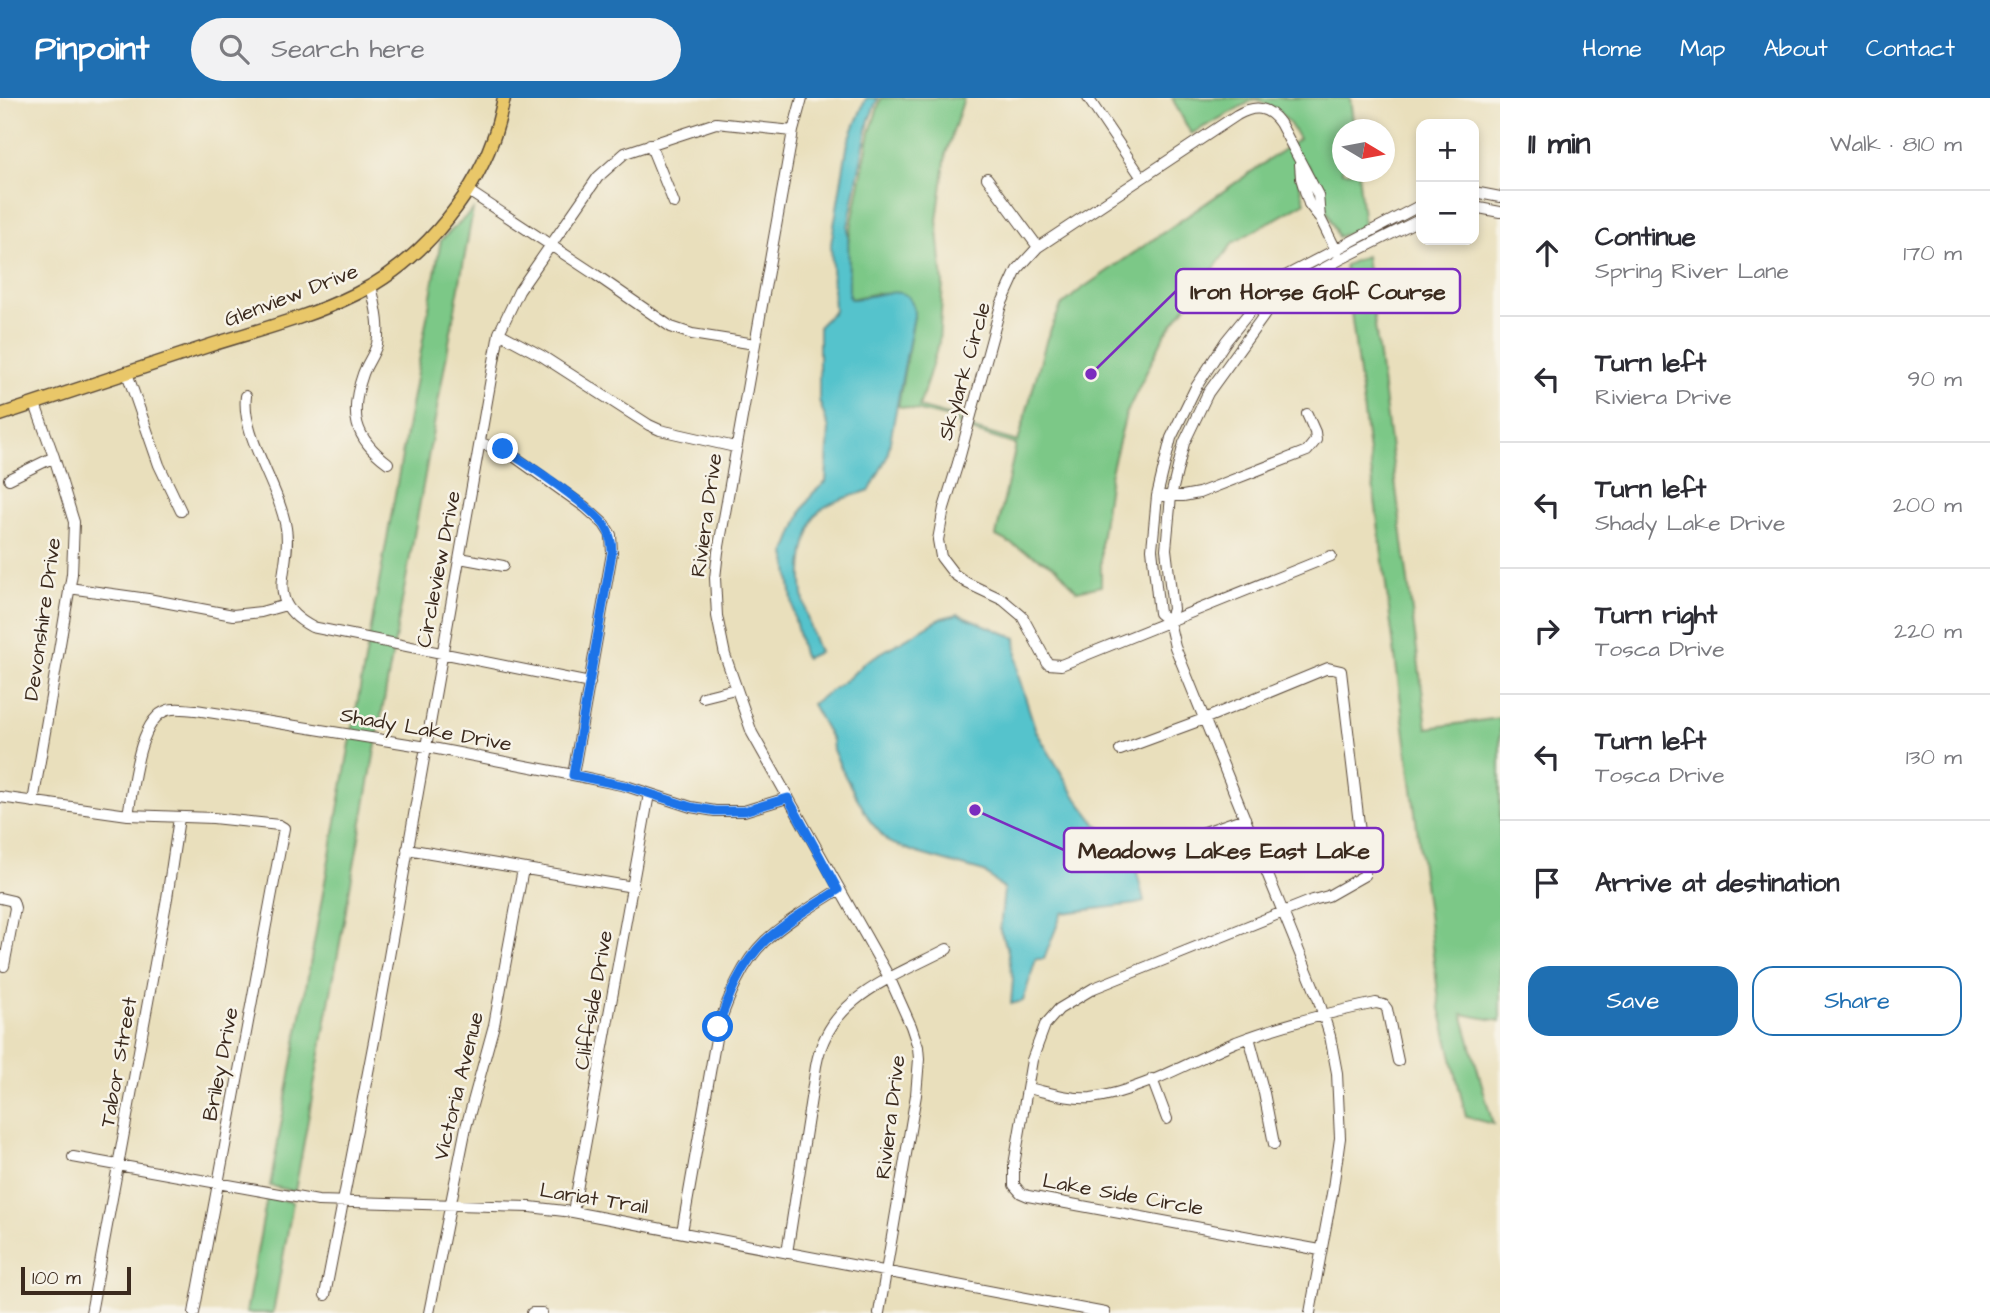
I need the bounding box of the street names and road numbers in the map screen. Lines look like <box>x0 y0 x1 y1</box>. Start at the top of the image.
street label: Glenview Drive <box>220 257 362 334</box>
street label: Skylark Circle <box>931 299 1000 444</box>
street label: Riviera Drive <box>683 451 730 579</box>
street label: Circleview Drive <box>409 488 468 650</box>
street label: Devonshire Drive <box>17 536 68 702</box>
street label: Shady Lake Drive <box>337 700 514 761</box>
street label: Cliffside Drive <box>567 928 620 1072</box>
street label: Tabor Street <box>93 994 144 1130</box>
street label: Briley Drive <box>195 1005 248 1124</box>
street label: Victoria Avenue <box>426 1009 491 1163</box>
street label: Riviera Drive <box>868 1053 912 1181</box>
street label: Lake Side Circle <box>1040 1166 1206 1223</box>
street label: Lariat Trail <box>538 1176 650 1221</box>

